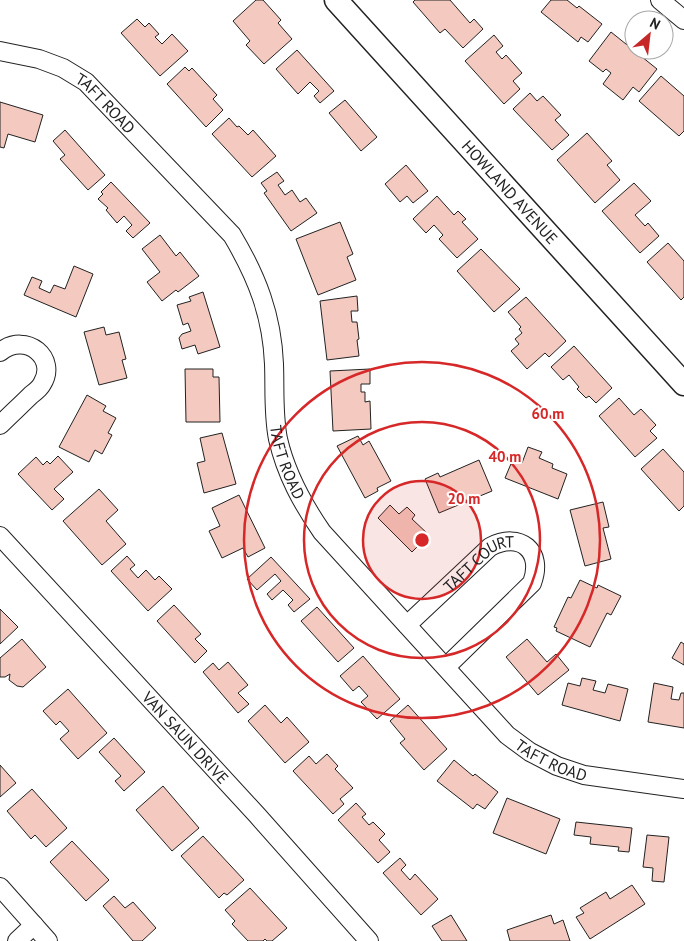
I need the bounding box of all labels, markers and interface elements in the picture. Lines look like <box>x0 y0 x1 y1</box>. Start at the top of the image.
north arrow <box>624 10 674 60</box>
text: N <box>647 13 663 34</box>
street label: TAFT ROAD <box>72 68 140 138</box>
street label: HOWLAND AVENUE <box>458 136 562 248</box>
text: 60 m <box>532 404 564 423</box>
street label: TAFT ROAD <box>266 424 310 503</box>
text: 40 m <box>489 447 521 466</box>
text: 20 m <box>448 489 480 508</box>
centre of rings <box>413 531 431 549</box>
street label: TAFT COURT <box>439 531 514 596</box>
street label: VAN SAUN DRIVE <box>137 686 233 788</box>
street label: TAFT ROAD <box>511 735 590 785</box>

